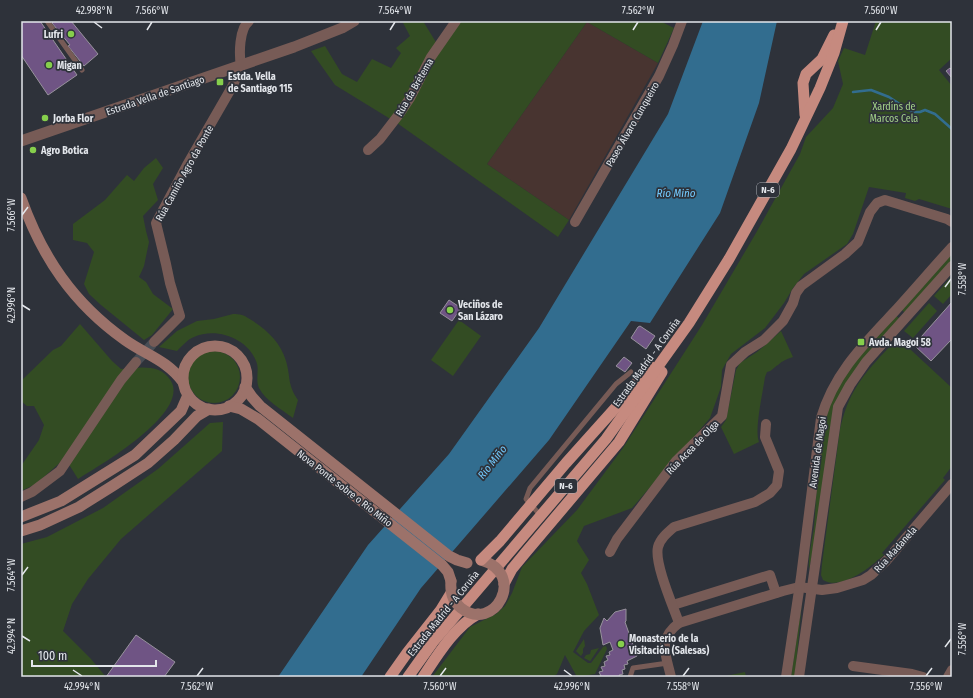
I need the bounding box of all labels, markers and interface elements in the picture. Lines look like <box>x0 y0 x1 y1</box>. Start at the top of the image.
text: 42.998°N <box>76 5 112 17</box>
text: 7.566°W <box>136 5 169 17</box>
text: 7.564°W <box>379 5 412 17</box>
text: 7.562°W <box>622 5 655 17</box>
text: 7.560°W <box>864 5 898 17</box>
place label: Lufri <box>44 29 63 41</box>
marker: Lufri <box>66 29 76 39</box>
street label: Rúa da Brétema <box>393 56 436 119</box>
marker: Migan <box>44 60 54 70</box>
place label: Migan <box>57 60 82 72</box>
place label: Estda. Vella de Santiago 115 <box>228 71 292 95</box>
street label: Estrada Vella de Santiago <box>105 73 206 118</box>
marker: Estda. Vella de Santiago 115 <box>215 77 225 87</box>
street label: Paseo Álvaro Cunqueiro <box>602 79 662 169</box>
park label: Xardíns de Marcos Cela <box>870 100 918 125</box>
marker: Jorba Flor <box>40 113 50 123</box>
place label: Jorba Flor <box>52 113 94 125</box>
street label: Rúa Camiño Agro da Ponte <box>153 123 216 224</box>
marker: Agro Botica <box>28 145 38 155</box>
place label: Agro Botica <box>40 145 88 157</box>
road number: N-6 <box>757 183 779 197</box>
water label: Río Miño <box>656 187 696 200</box>
text: 7.566°W <box>6 198 18 231</box>
text: 7.558°W <box>957 262 969 295</box>
text: 42.996°N <box>6 287 18 323</box>
place label: Veciños de San Lázaro <box>457 299 503 323</box>
marker: Veciños de San Lázaro <box>445 305 455 315</box>
street label: Estrada Madrid - A Coruña <box>611 316 683 409</box>
marker: Avda. Magoi 58 <box>856 337 866 347</box>
place label: Avda. Magoi 58 <box>868 337 932 349</box>
street label: Avenida de Magoi <box>807 416 829 489</box>
street label: Rúa Acea de Olga <box>663 417 722 477</box>
water label: Río Miño <box>475 443 510 482</box>
street label: Nova Ponte sobre o Río Miño <box>294 447 395 530</box>
road number: N-6 <box>555 479 577 493</box>
street label: Rúa Madanela <box>871 523 920 575</box>
text: 7.564°W <box>6 558 18 591</box>
street label: Estrada Madrid - A Coruña <box>406 568 482 659</box>
text: 42.994°N <box>6 618 18 654</box>
text: 7.556°W <box>957 622 969 655</box>
place label: Monasterio de la Visitación (Salesas) <box>628 633 709 657</box>
marker: Monasterio de la Visitación (Salesas) <box>616 639 626 649</box>
scale bar <box>32 642 156 668</box>
text: 100 m <box>38 649 67 663</box>
text: 42.994°N <box>64 681 100 693</box>
text: 7.562°W <box>181 681 214 693</box>
text: 7.560°W <box>423 681 457 693</box>
text: 42.996°N <box>554 681 590 693</box>
text: 7.558°W <box>667 681 700 693</box>
text: 7.556°W <box>910 681 943 693</box>

